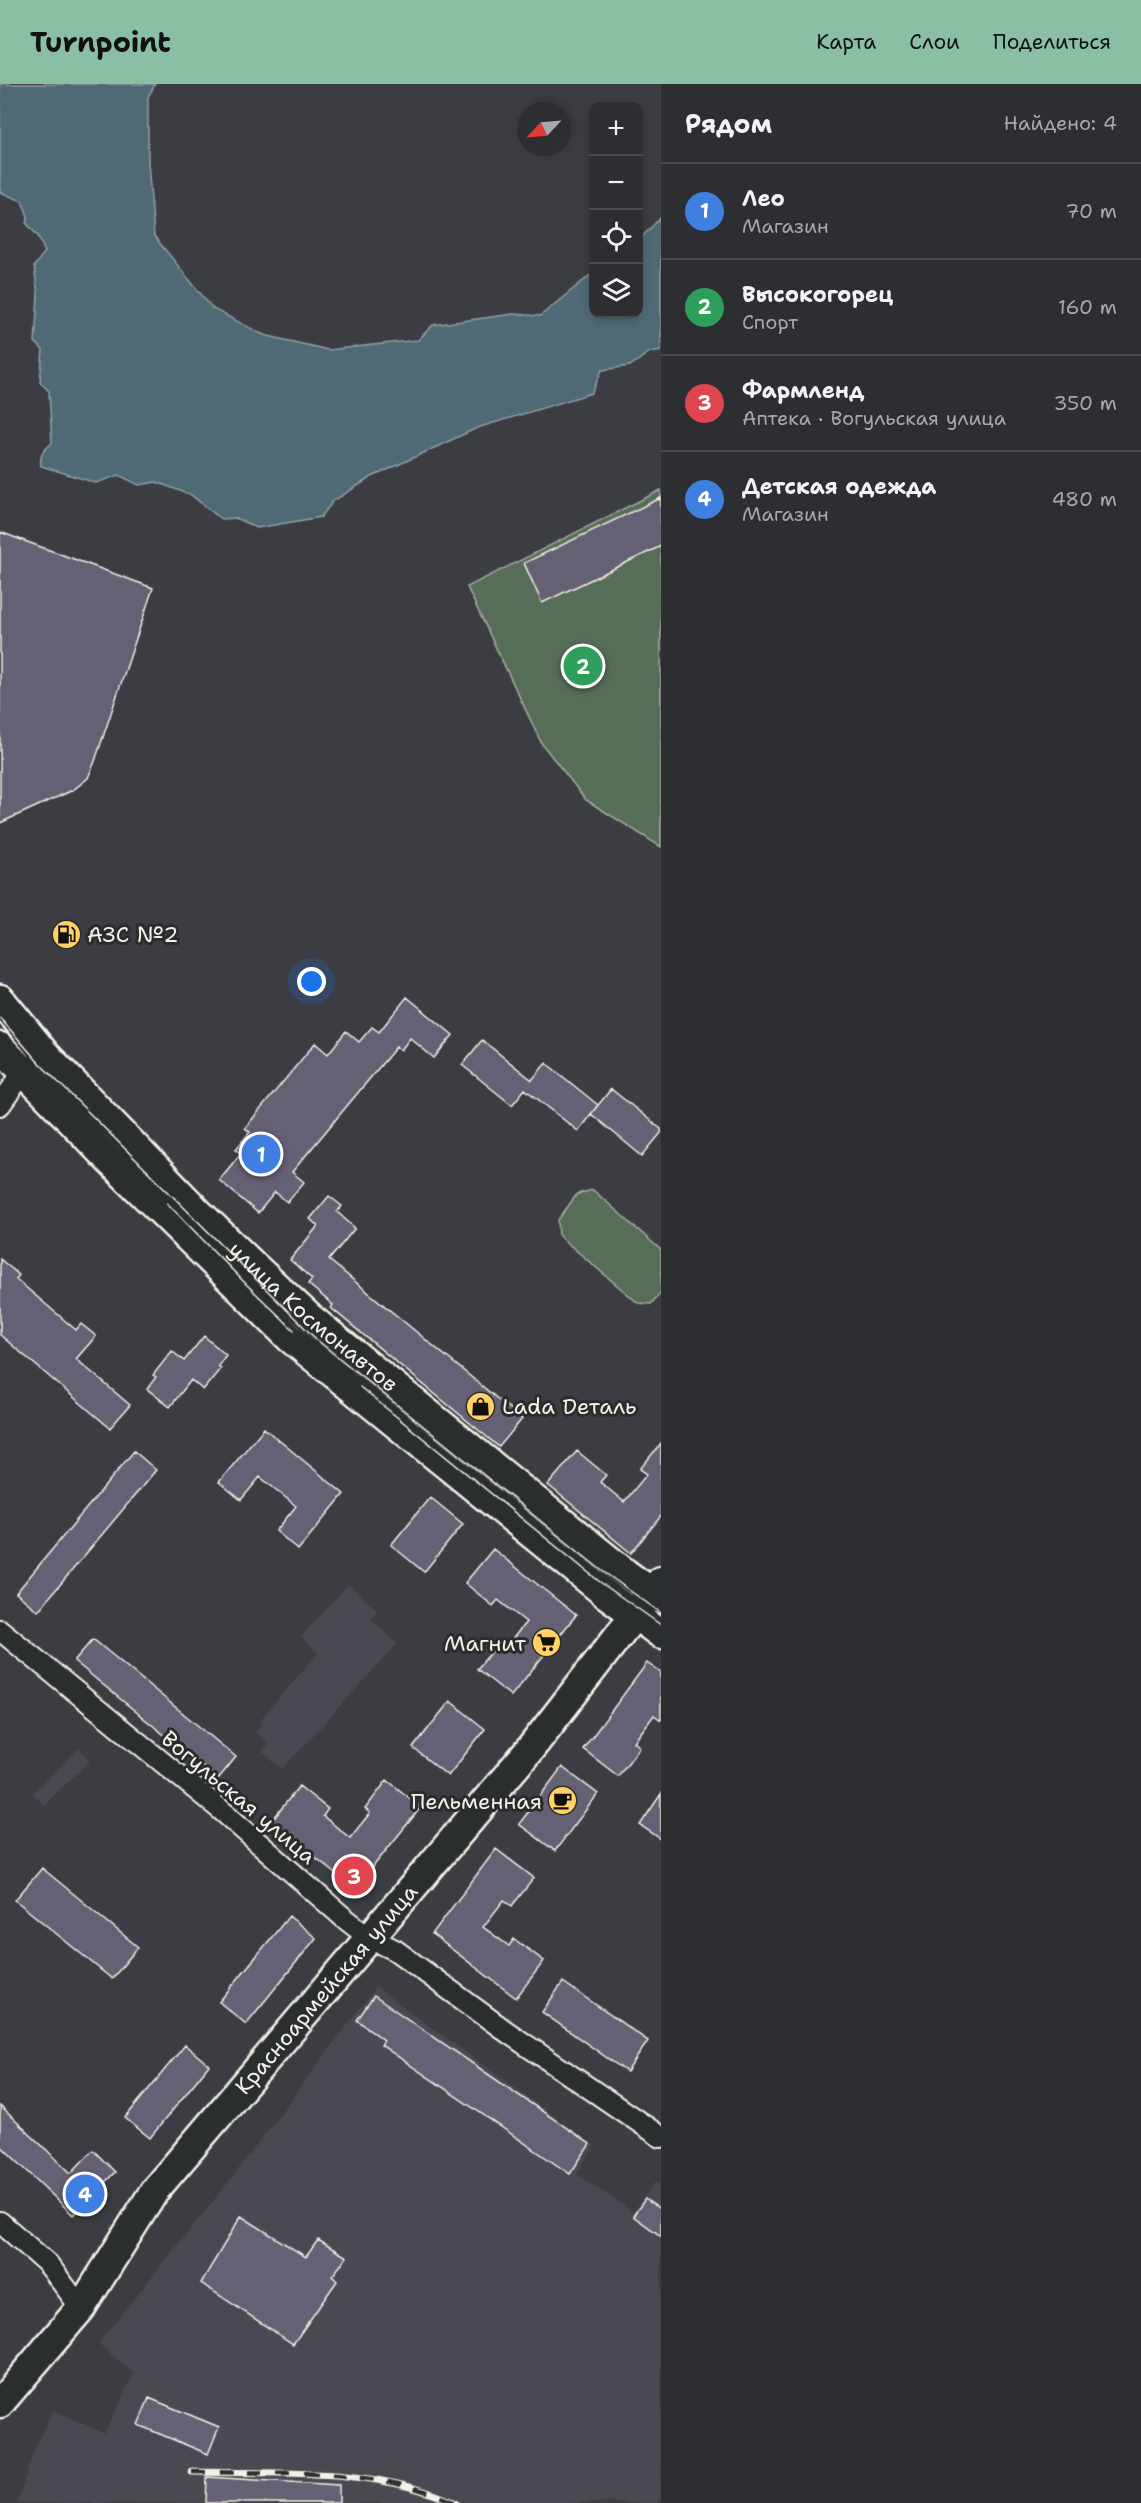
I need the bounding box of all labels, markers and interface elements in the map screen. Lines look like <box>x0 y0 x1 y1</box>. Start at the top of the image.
text: Turnpoint <box>30 23 171 61</box>
text: Карта <box>816 28 876 56</box>
text: Слои <box>909 28 960 56</box>
text: Поделиться <box>993 28 1111 56</box>
north arrow <box>517 102 571 156</box>
map controls <box>589 102 643 318</box>
button: + <box>589 102 643 156</box>
text: Рядом <box>685 106 772 141</box>
text: Найдено: 4 <box>1004 110 1117 136</box>
button: − <box>589 156 643 210</box>
text: Лео <box>742 184 785 213</box>
text: 1 <box>700 198 709 224</box>
text: 70 m <box>1065 198 1117 224</box>
button: locate <box>589 210 643 264</box>
text: Магазин <box>742 213 829 239</box>
button: layers <box>589 264 643 318</box>
text: Высокогорец <box>742 280 893 309</box>
text: 2 <box>698 294 712 320</box>
text: 160 m <box>1058 294 1117 320</box>
text: Спорт <box>742 309 798 335</box>
text: Фармленд <box>742 376 864 405</box>
text: 3 <box>698 390 712 416</box>
text: 350 m <box>1053 390 1117 416</box>
text: Аптека · Вогульская улица <box>742 405 1006 431</box>
text: Детская одежда <box>742 472 936 501</box>
text: 4 <box>698 486 712 512</box>
text: 480 m <box>1052 486 1117 512</box>
text: Магазин <box>742 501 829 527</box>
pin: 2 <box>564 644 602 688</box>
fuel station icon: АЗС №2 <box>50 918 82 950</box>
place label: АЗС №2 <box>87 920 179 949</box>
your location <box>297 967 326 996</box>
pin: 1 <box>242 1132 280 1176</box>
street label: улица Космонавтов <box>222 1235 404 1399</box>
shop icon: Lada Dеталь <box>465 1390 497 1422</box>
place label: Lada Dеталь <box>502 1392 636 1421</box>
supermarket icon: Магнит <box>531 1627 563 1659</box>
place label: Магнит <box>444 1629 527 1658</box>
street label: Вогульская улица <box>155 1724 322 1871</box>
cafe icon: Пельменная <box>547 1785 579 1817</box>
place label: Пельменная <box>411 1787 542 1816</box>
pin: 3 <box>334 1854 374 1898</box>
street label: Красноармейская улица <box>229 1878 424 2101</box>
pin: 4 <box>66 2172 104 2216</box>

